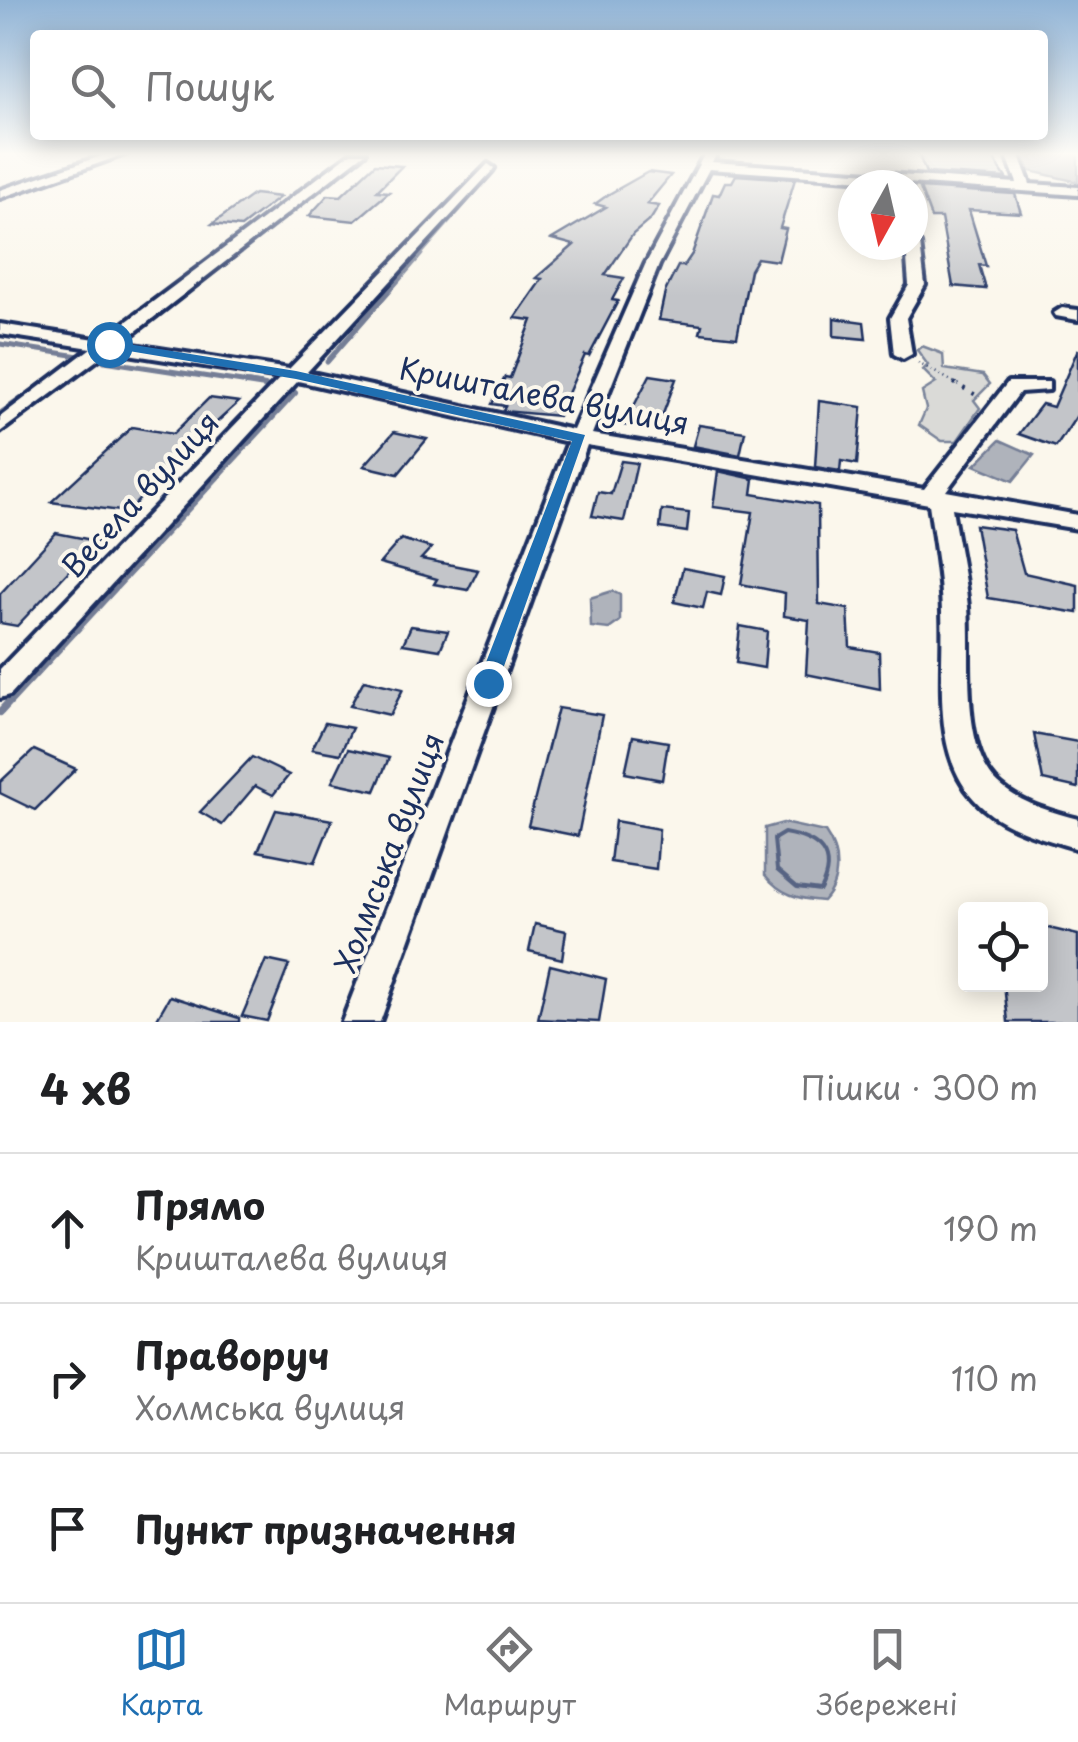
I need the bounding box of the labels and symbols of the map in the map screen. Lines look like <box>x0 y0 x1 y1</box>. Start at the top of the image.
north arrow <box>838 170 928 260</box>
route start <box>87 322 133 368</box>
street label: Кришталева вулиця <box>396 344 693 445</box>
street label: Весела вулиця <box>50 400 228 587</box>
route end <box>466 661 512 707</box>
street label: Холмська вулиця <box>321 726 454 979</box>

